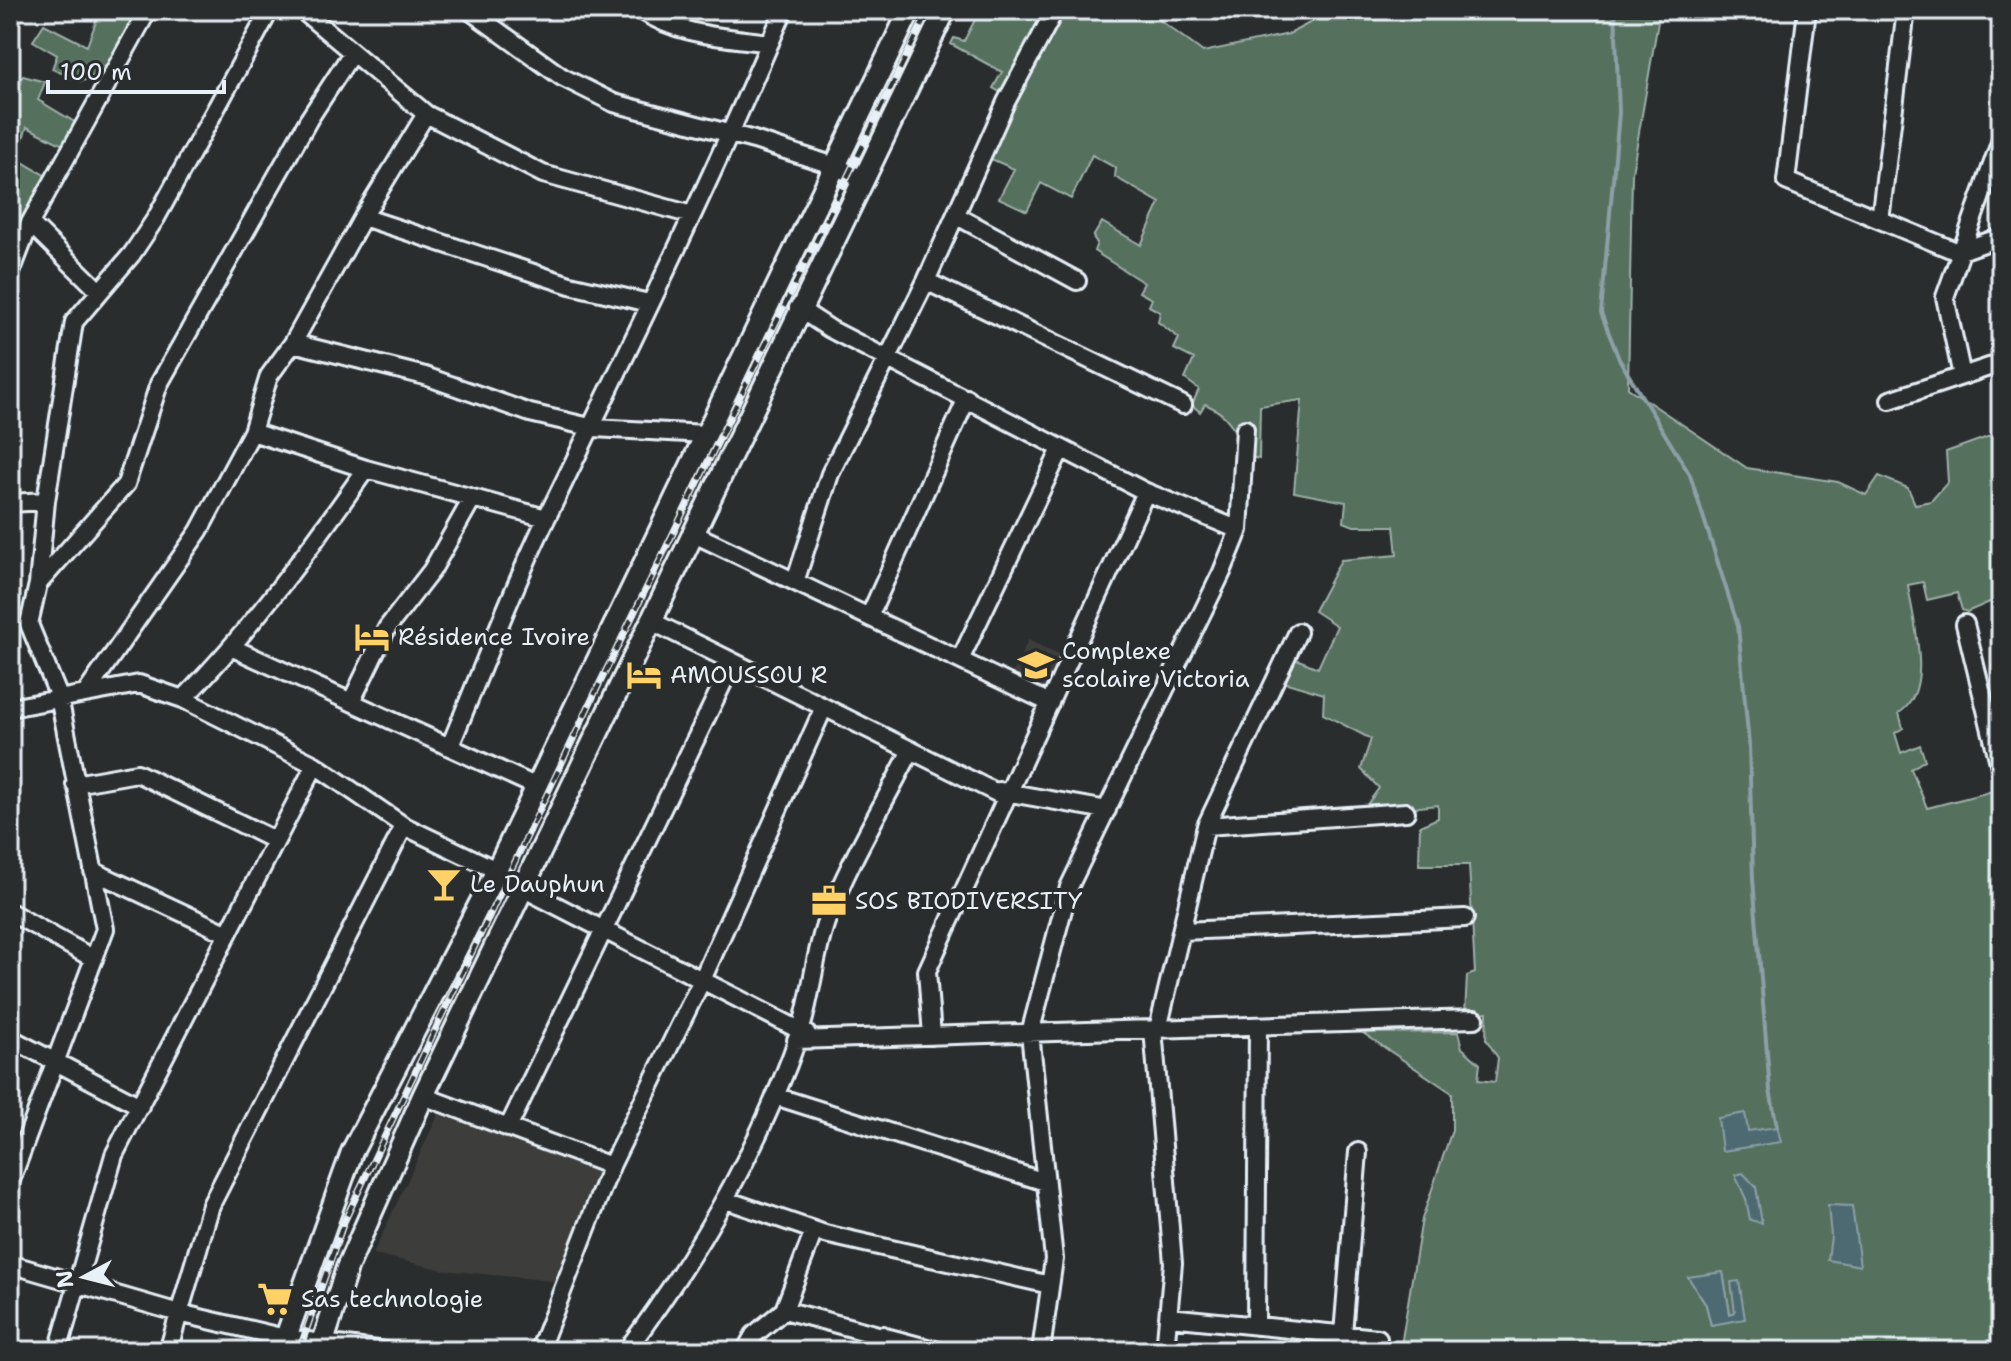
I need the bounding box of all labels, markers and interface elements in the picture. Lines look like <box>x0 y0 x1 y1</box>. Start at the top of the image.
scale bar <box>48 44 224 94</box>
text: 100 m <box>60 56 132 88</box>
hotel icon: Résidence Ivoire <box>353 618 391 656</box>
place label: Résidence Ivoire <box>398 621 590 653</box>
place label: Complexe scolaire Victoria <box>1062 635 1250 695</box>
school or university icon: Complexe scolaire Victoria <box>1017 646 1055 684</box>
hotel icon: AMOUSSOU R <box>625 656 663 694</box>
place label: AMOUSSOU R <box>670 659 827 691</box>
bar icon: Le Dauphun <box>425 865 463 903</box>
place label: Le Dauphun <box>470 868 605 900</box>
office icon: SOS BIODIVERSITY <box>810 882 848 920</box>
place label: SOS BIODIVERSITY <box>855 885 1083 917</box>
north arrow <box>44 1237 124 1317</box>
text: N <box>49 1269 80 1290</box>
supermarket icon: Sas technologie <box>256 1280 294 1318</box>
place label: Sas technologie <box>301 1283 483 1315</box>

